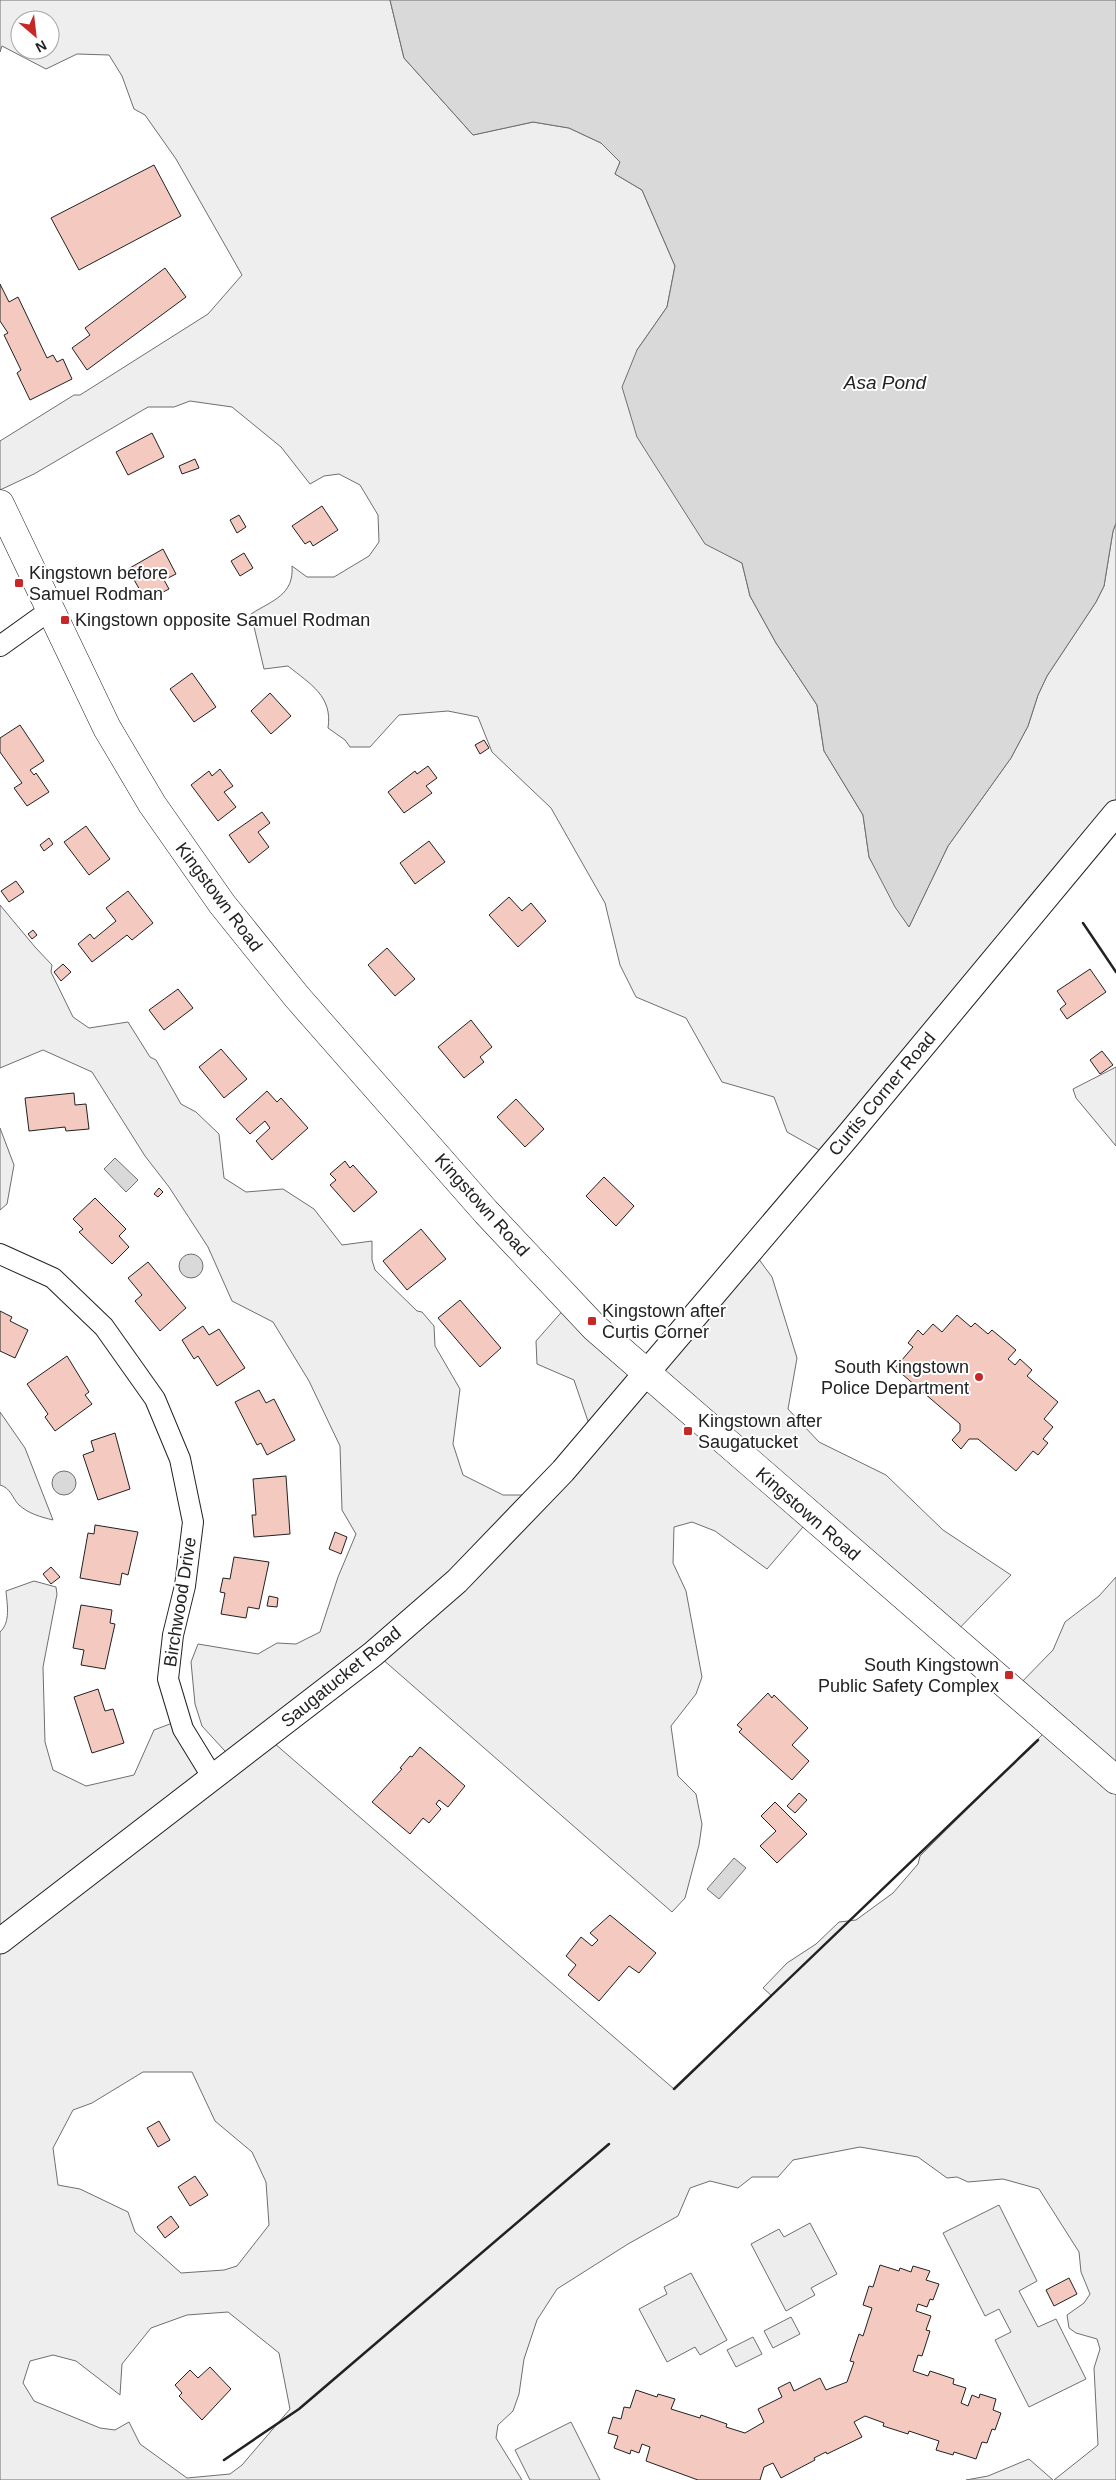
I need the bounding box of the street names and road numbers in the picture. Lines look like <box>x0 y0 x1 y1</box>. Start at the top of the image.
street label: Kingstown Road <box>172 839 266 955</box>
street label: Curtis Corner Road <box>825 1028 939 1160</box>
street label: Kingstown Road <box>431 1150 533 1260</box>
street label: Kingstown Road <box>752 1463 864 1565</box>
street label: Birchwood Drive <box>160 1536 200 1668</box>
street label: Saugatucket Road <box>277 1623 405 1731</box>

